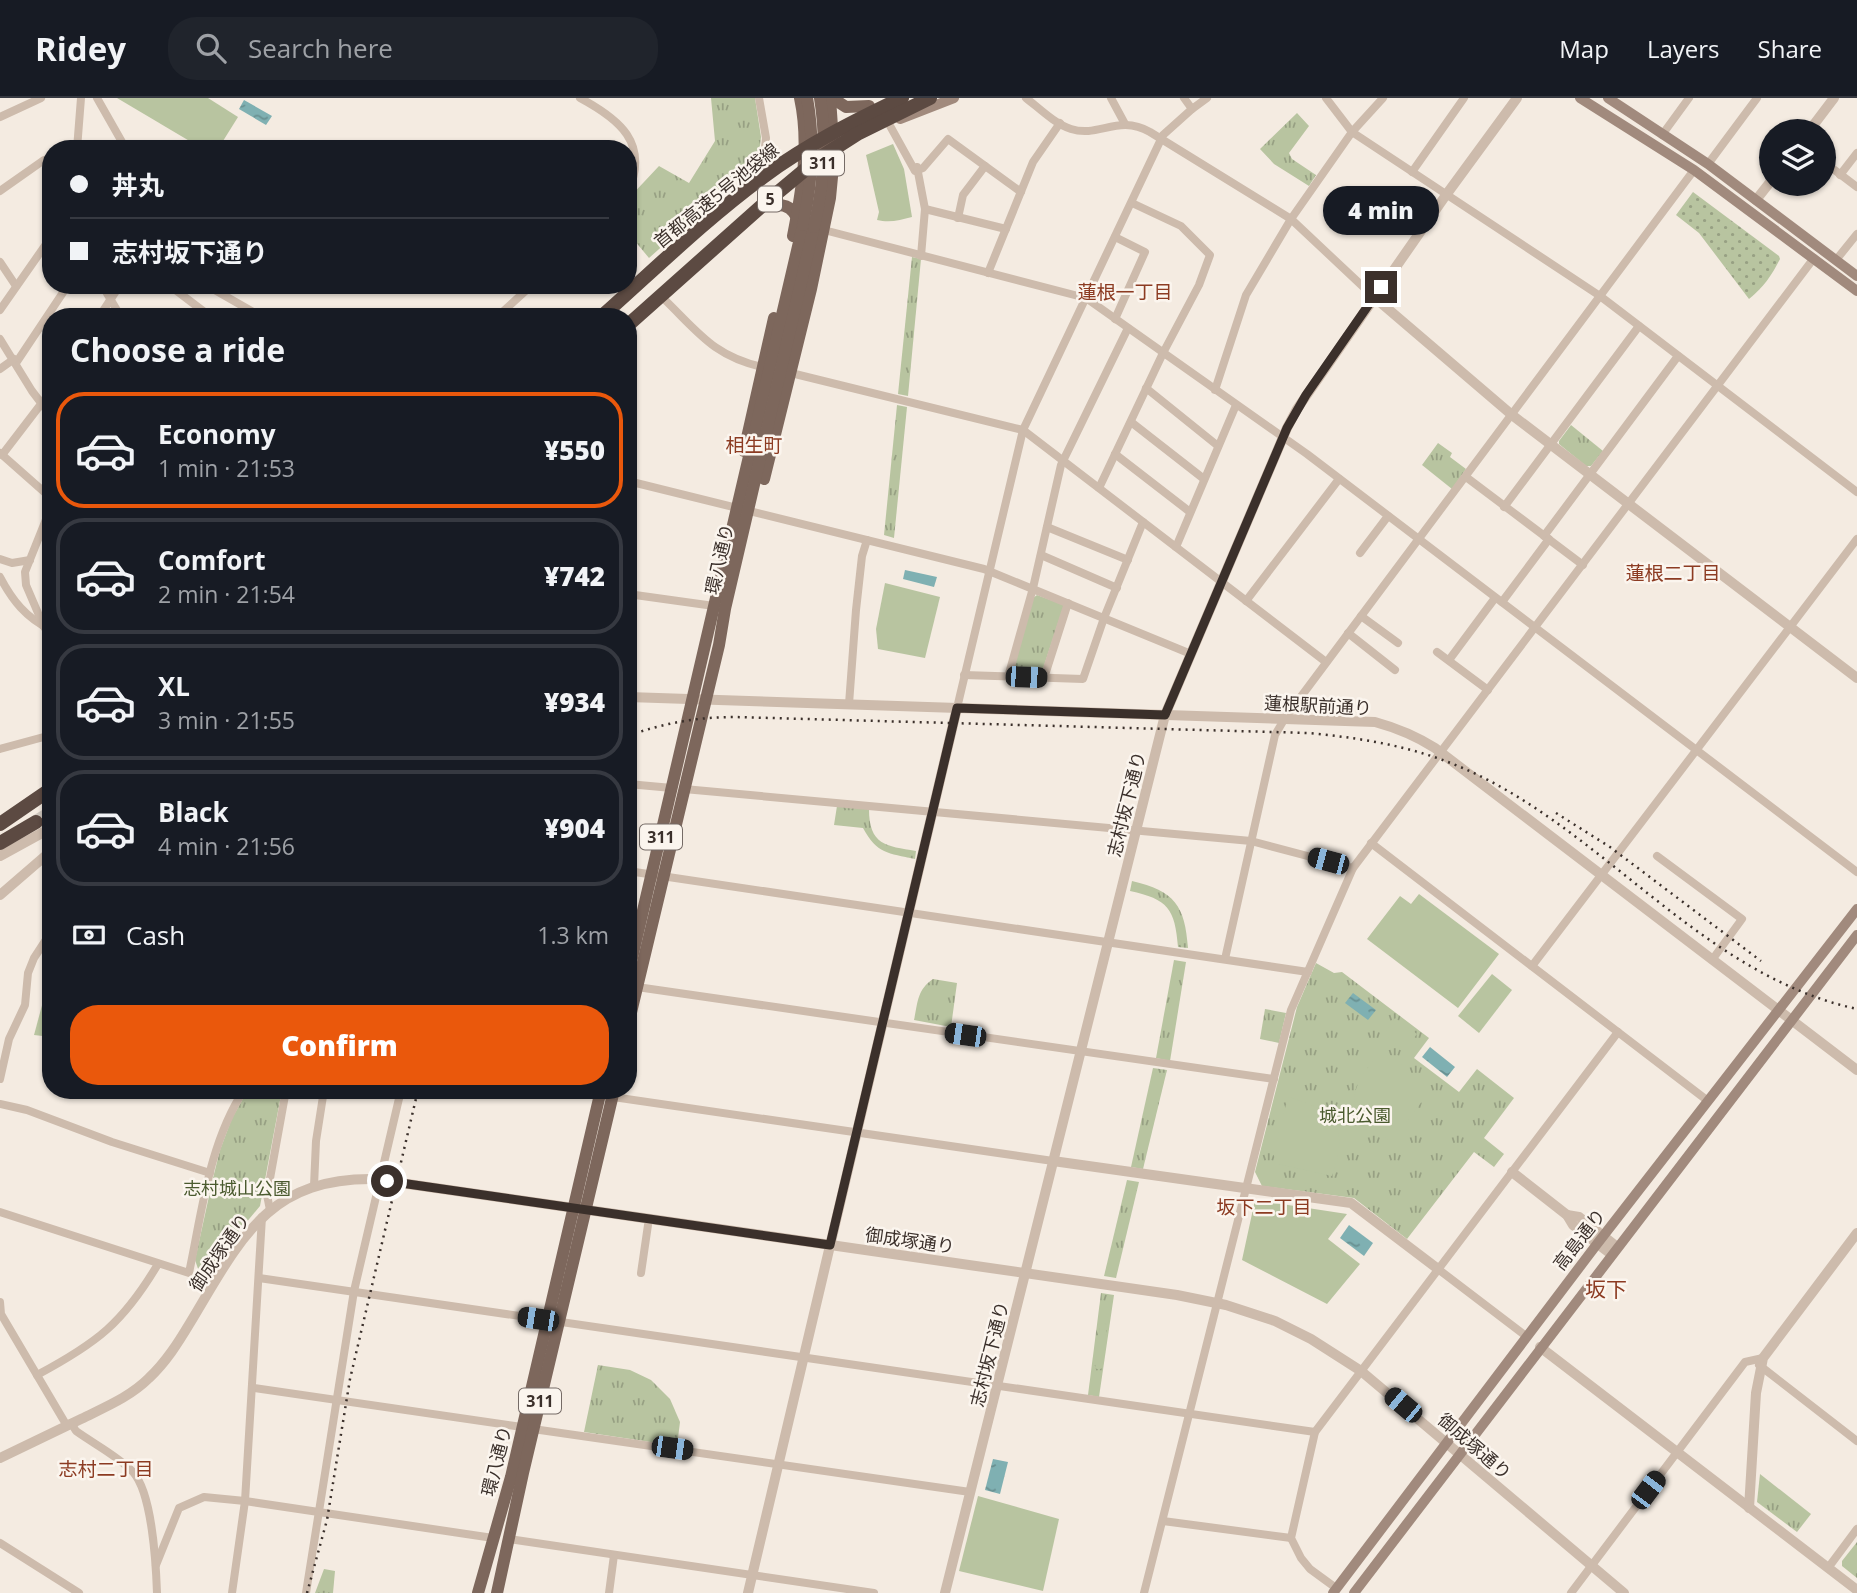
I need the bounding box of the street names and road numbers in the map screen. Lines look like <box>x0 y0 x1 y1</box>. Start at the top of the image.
street label: 首都高速5号池袋線 <box>649 138 783 252</box>
road number: 311 <box>802 151 844 176</box>
road number: 5 <box>758 186 782 212</box>
street label: 環八通り <box>699 521 739 597</box>
street label: 蓮根駅前通り <box>1263 690 1373 720</box>
street label: 志村坂下通り <box>1101 749 1151 859</box>
road number: 311 <box>640 824 682 850</box>
street label: 高島通り <box>1547 1203 1611 1275</box>
street label: 御成塚通り <box>183 1208 255 1296</box>
street label: 御成塚通り <box>864 1222 956 1258</box>
street label: 志村坂下通り <box>964 1299 1014 1409</box>
road number: 311 <box>519 1388 561 1414</box>
street label: 御成塚通り <box>1433 1407 1517 1485</box>
street label: 環八通り <box>476 1423 516 1499</box>

